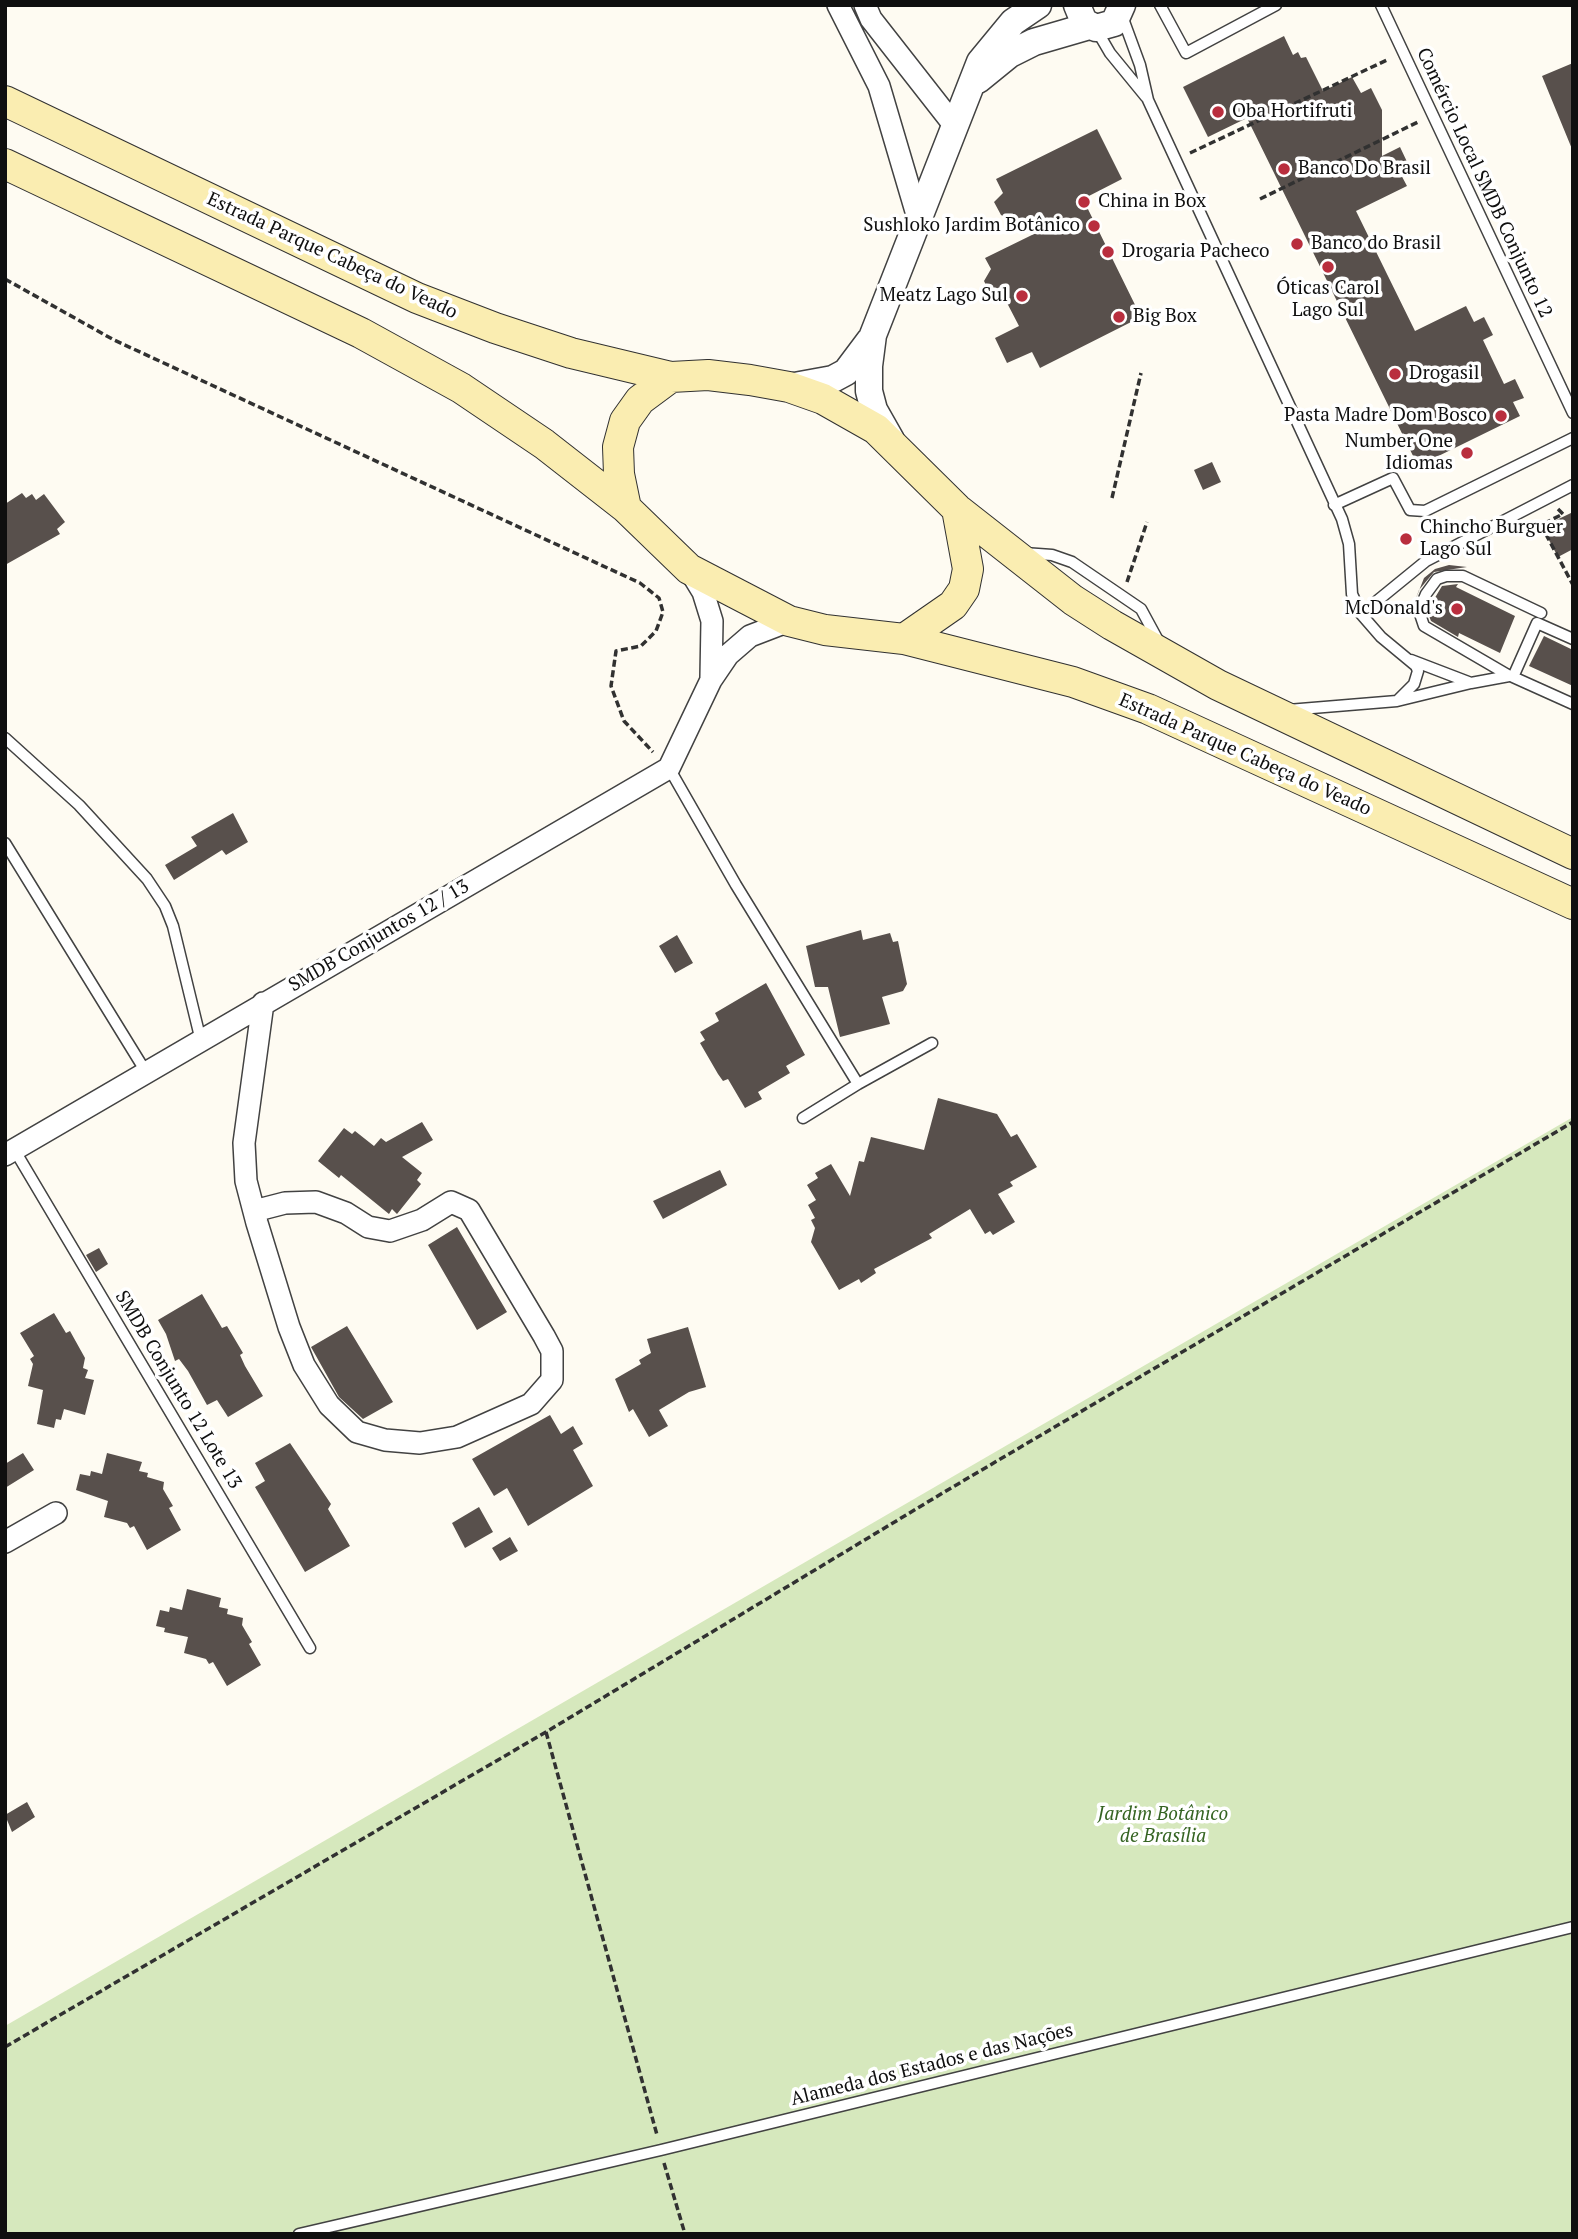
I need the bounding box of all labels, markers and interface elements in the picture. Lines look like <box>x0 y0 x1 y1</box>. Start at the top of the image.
street label: Comércio Local SMDB Conjunto 12 <box>1411 44 1557 322</box>
place label: Oba Hortifruti <box>1232 101 1352 123</box>
marker: Oba Hortifruti <box>1210 104 1226 120</box>
place label: Banco Do Brasil <box>1298 158 1431 180</box>
marker: Banco Do Brasil <box>1276 161 1292 177</box>
street label: Estrada Parque Cabeça do Veado <box>203 188 461 324</box>
place label: China in Box <box>1098 191 1206 213</box>
marker: China in Box <box>1076 194 1092 210</box>
place label: Sushloko Jardim Botânico <box>863 215 1080 237</box>
marker: Sushloko Jardim Botânico <box>1086 218 1102 234</box>
place label: Banco do Brasil <box>1311 233 1441 255</box>
marker: Banco do Brasil <box>1289 236 1305 252</box>
place label: Drogaria Pacheco <box>1122 241 1270 263</box>
marker: Drogaria Pacheco <box>1100 244 1116 260</box>
marker: Óticas Carol Lago Sul <box>1320 259 1336 275</box>
place label: Óticas Carol Lago Sul <box>1276 278 1380 322</box>
place label: Meatz Lago Sul <box>880 285 1008 307</box>
marker: Meatz Lago Sul <box>1014 288 1030 304</box>
place label: Big Box <box>1133 306 1197 328</box>
marker: Big Box <box>1111 309 1127 325</box>
place label: Drogasil <box>1409 363 1480 385</box>
marker: Drogasil <box>1387 366 1403 382</box>
place label: Pasta Madre Dom Bosco <box>1284 405 1487 427</box>
marker: Pasta Madre Dom Bosco <box>1493 408 1509 424</box>
place label: Number One Idiomas <box>1345 431 1453 475</box>
marker: Number One Idiomas <box>1459 445 1475 461</box>
place label: Chincho Burguer Lago Sul <box>1420 517 1563 561</box>
marker: Chincho Burguer Lago Sul <box>1398 531 1414 547</box>
place label: McDonald's <box>1345 598 1443 620</box>
marker: McDonald's <box>1449 601 1465 617</box>
street label: Estrada Parque Cabeça do Veado <box>1115 689 1375 821</box>
street label: SMDB Conjuntos 12 / 13 <box>285 875 473 997</box>
street label: SMDB Conjunto 12 Lote 13 <box>110 1287 246 1493</box>
park label: Jardim Botânico de Brasília <box>1098 1804 1228 1848</box>
street label: Alameda dos Estados e das Nações <box>788 2019 1076 2111</box>

